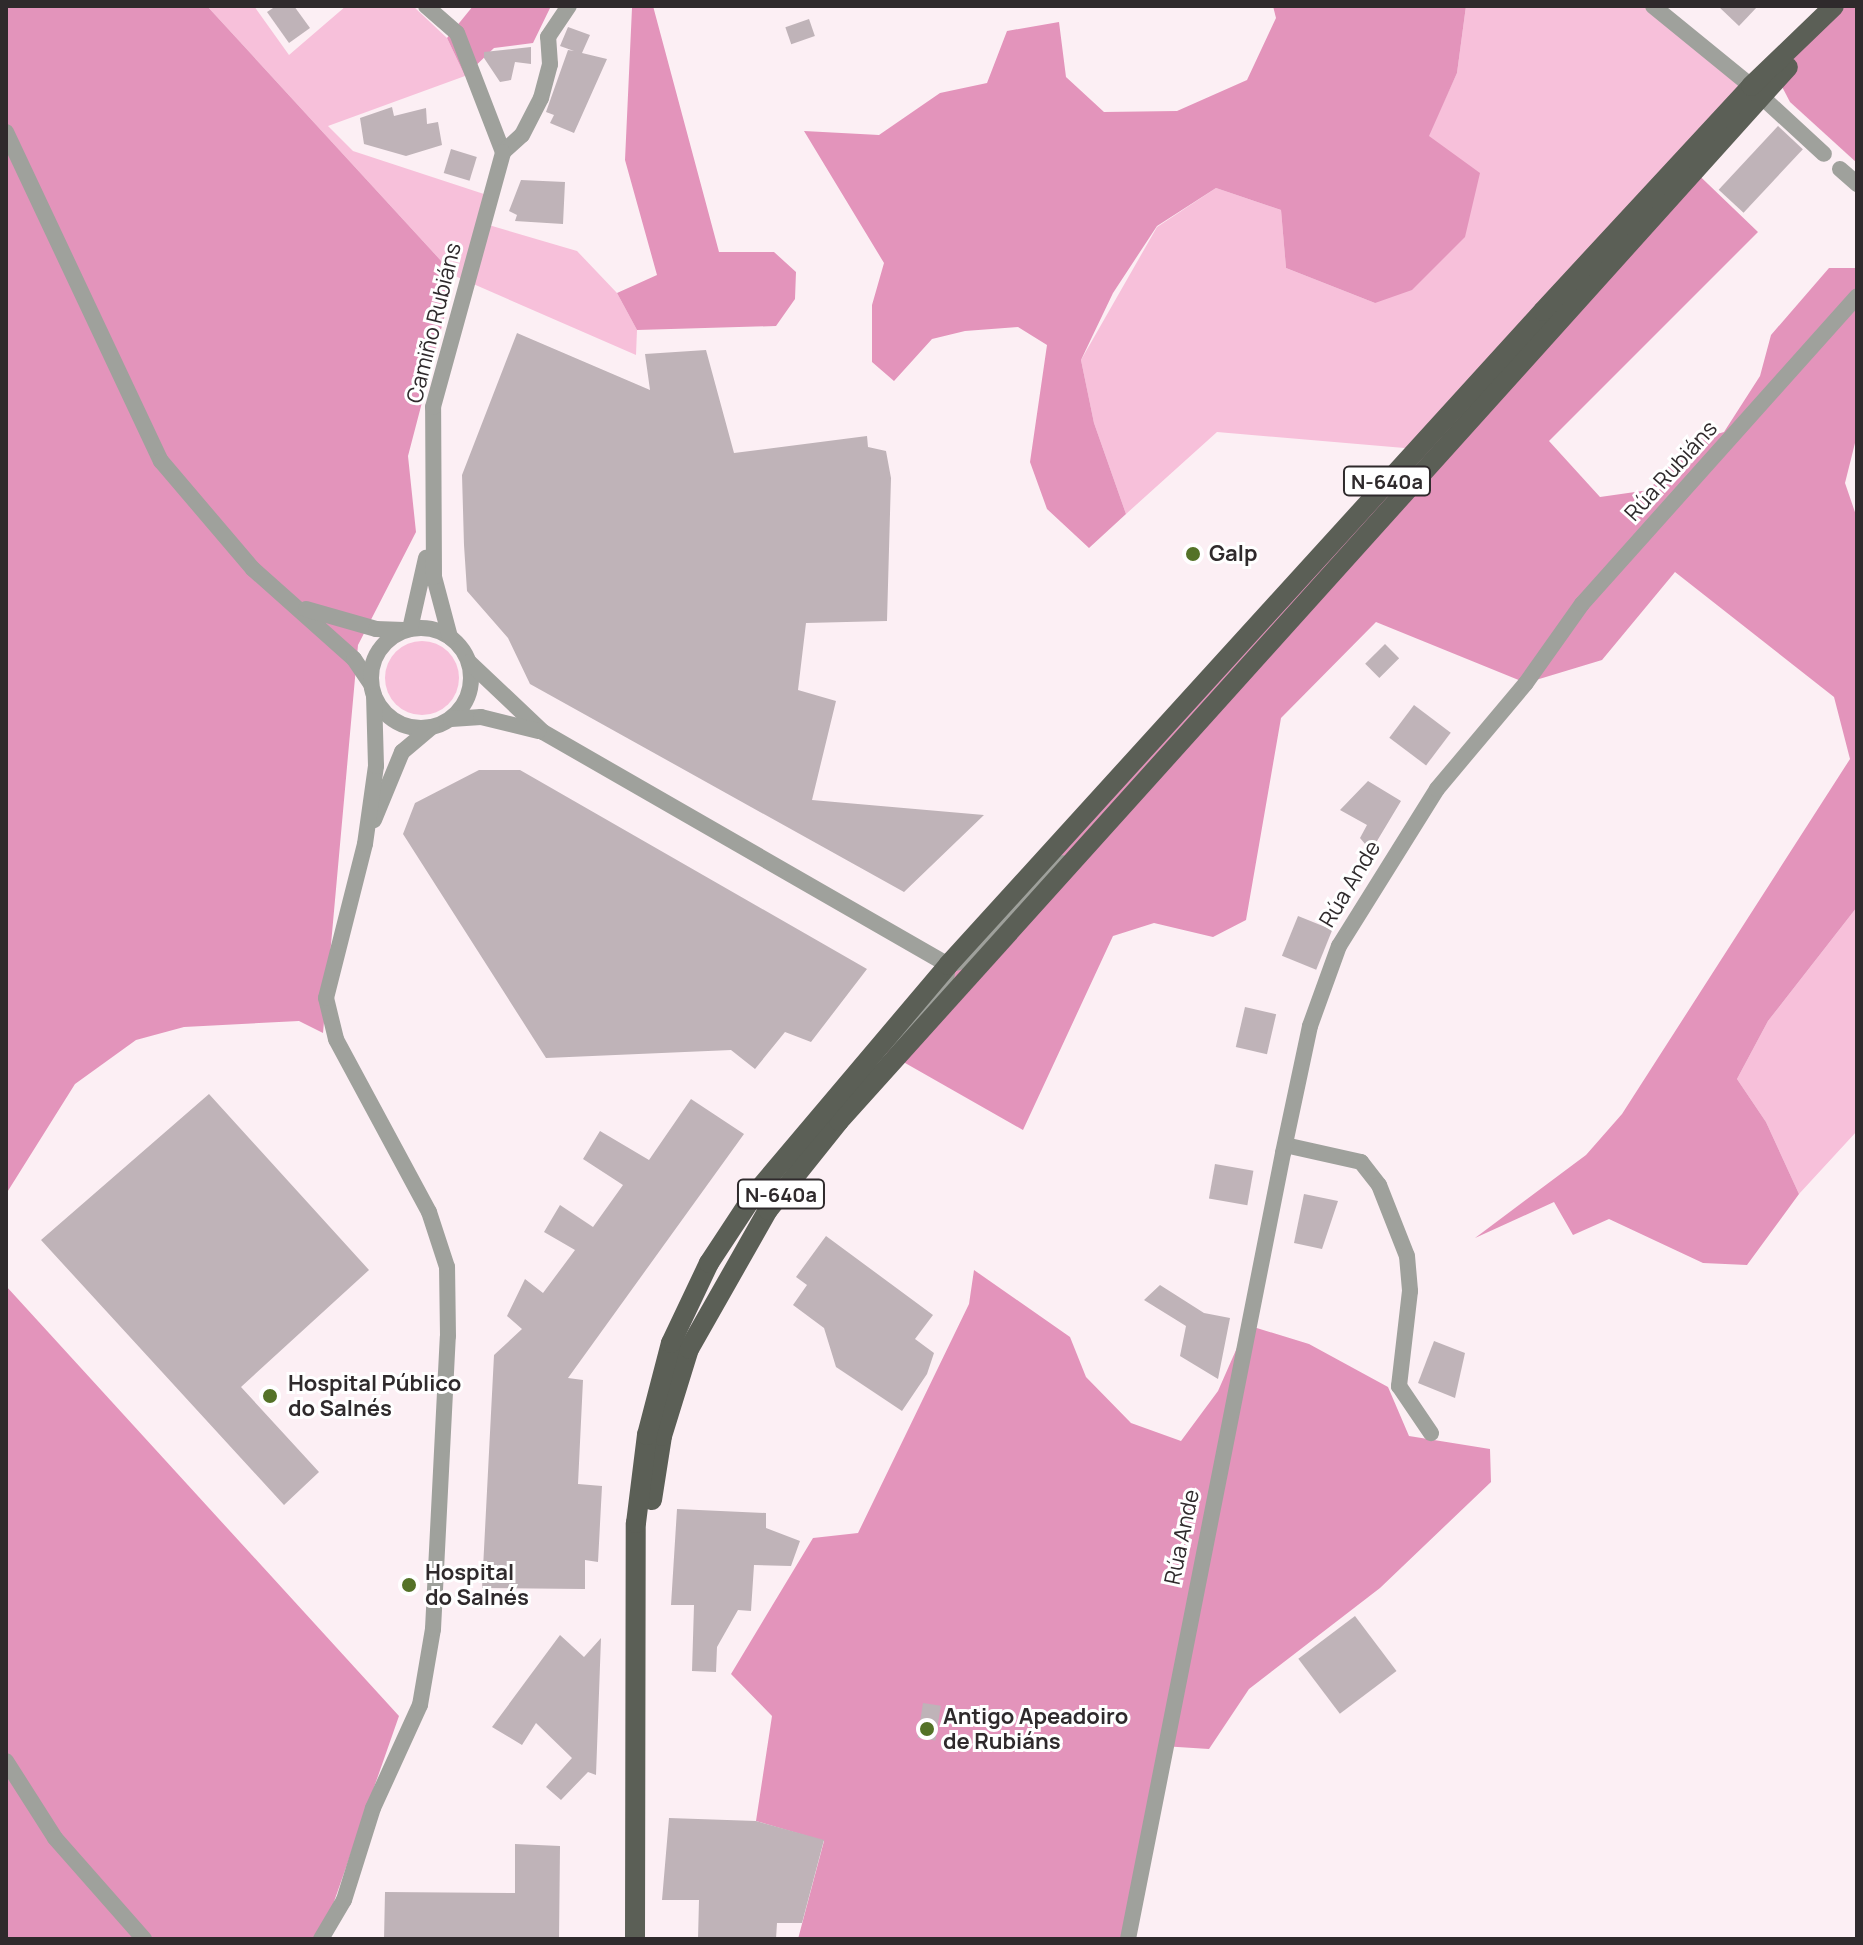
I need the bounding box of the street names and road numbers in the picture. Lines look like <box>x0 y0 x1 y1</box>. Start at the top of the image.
street label: Camiño Rubiáns <box>401 240 467 406</box>
street label: Rúa Rubiáns <box>1619 416 1723 526</box>
road number: N-640a <box>1341 465 1433 497</box>
street label: Rúa Ande <box>1314 836 1386 932</box>
road number: N-640a <box>735 1178 827 1210</box>
street label: Rúa Ande <box>1159 1487 1205 1587</box>

